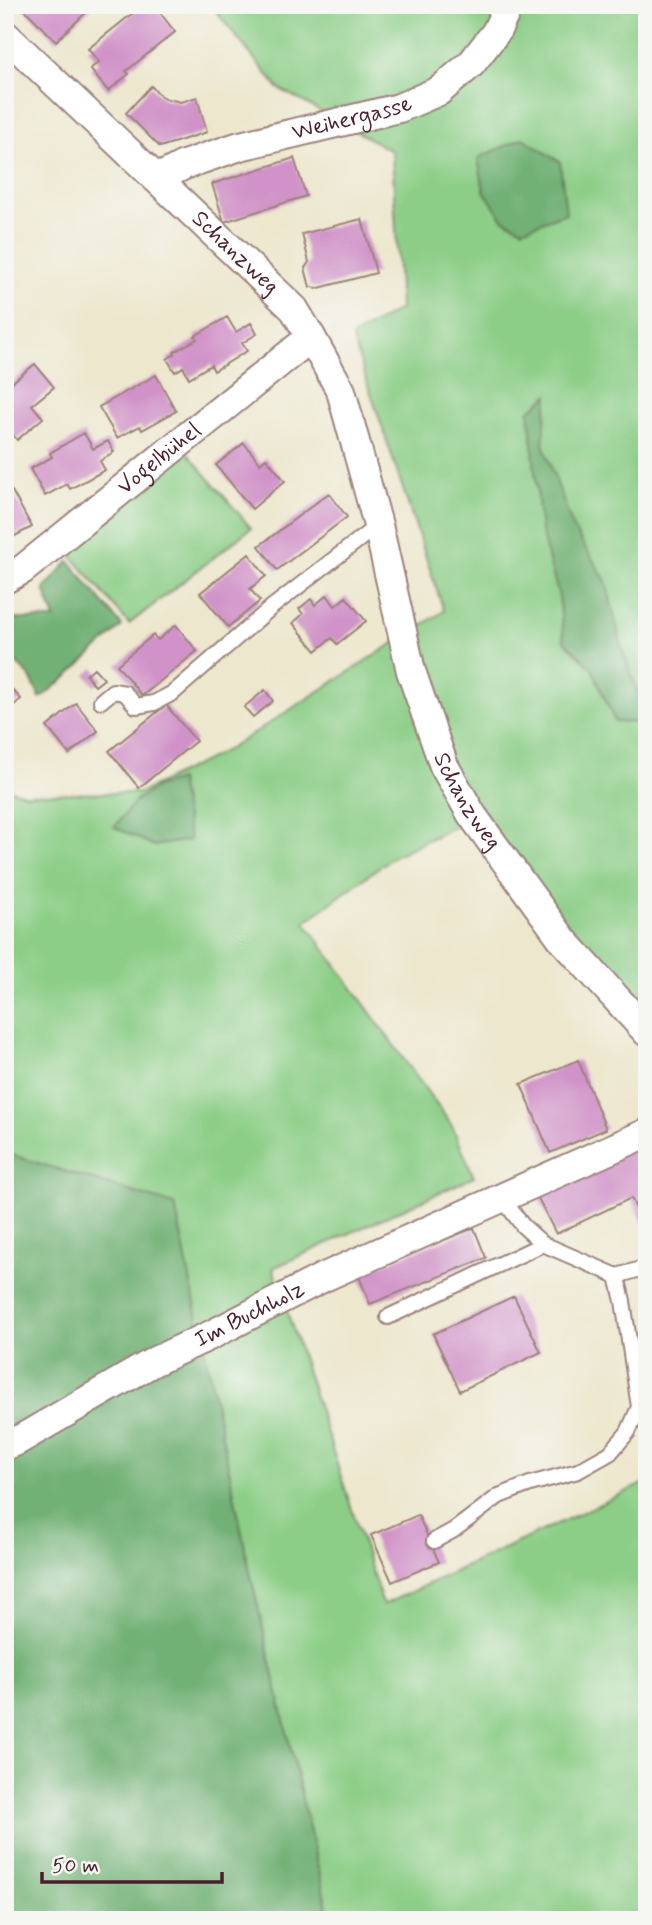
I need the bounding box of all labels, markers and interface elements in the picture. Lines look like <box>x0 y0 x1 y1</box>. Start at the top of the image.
street label: Weihergasse <box>289 89 417 148</box>
street label: Schanzweg <box>185 204 285 302</box>
street label: Vogelbühel <box>111 416 208 502</box>
street label: Schanzweg <box>426 749 508 856</box>
street label: Im Buchholz <box>190 1274 310 1355</box>
scale bar <box>42 1841 222 1885</box>
text: 50 m <box>52 1852 99 1880</box>

